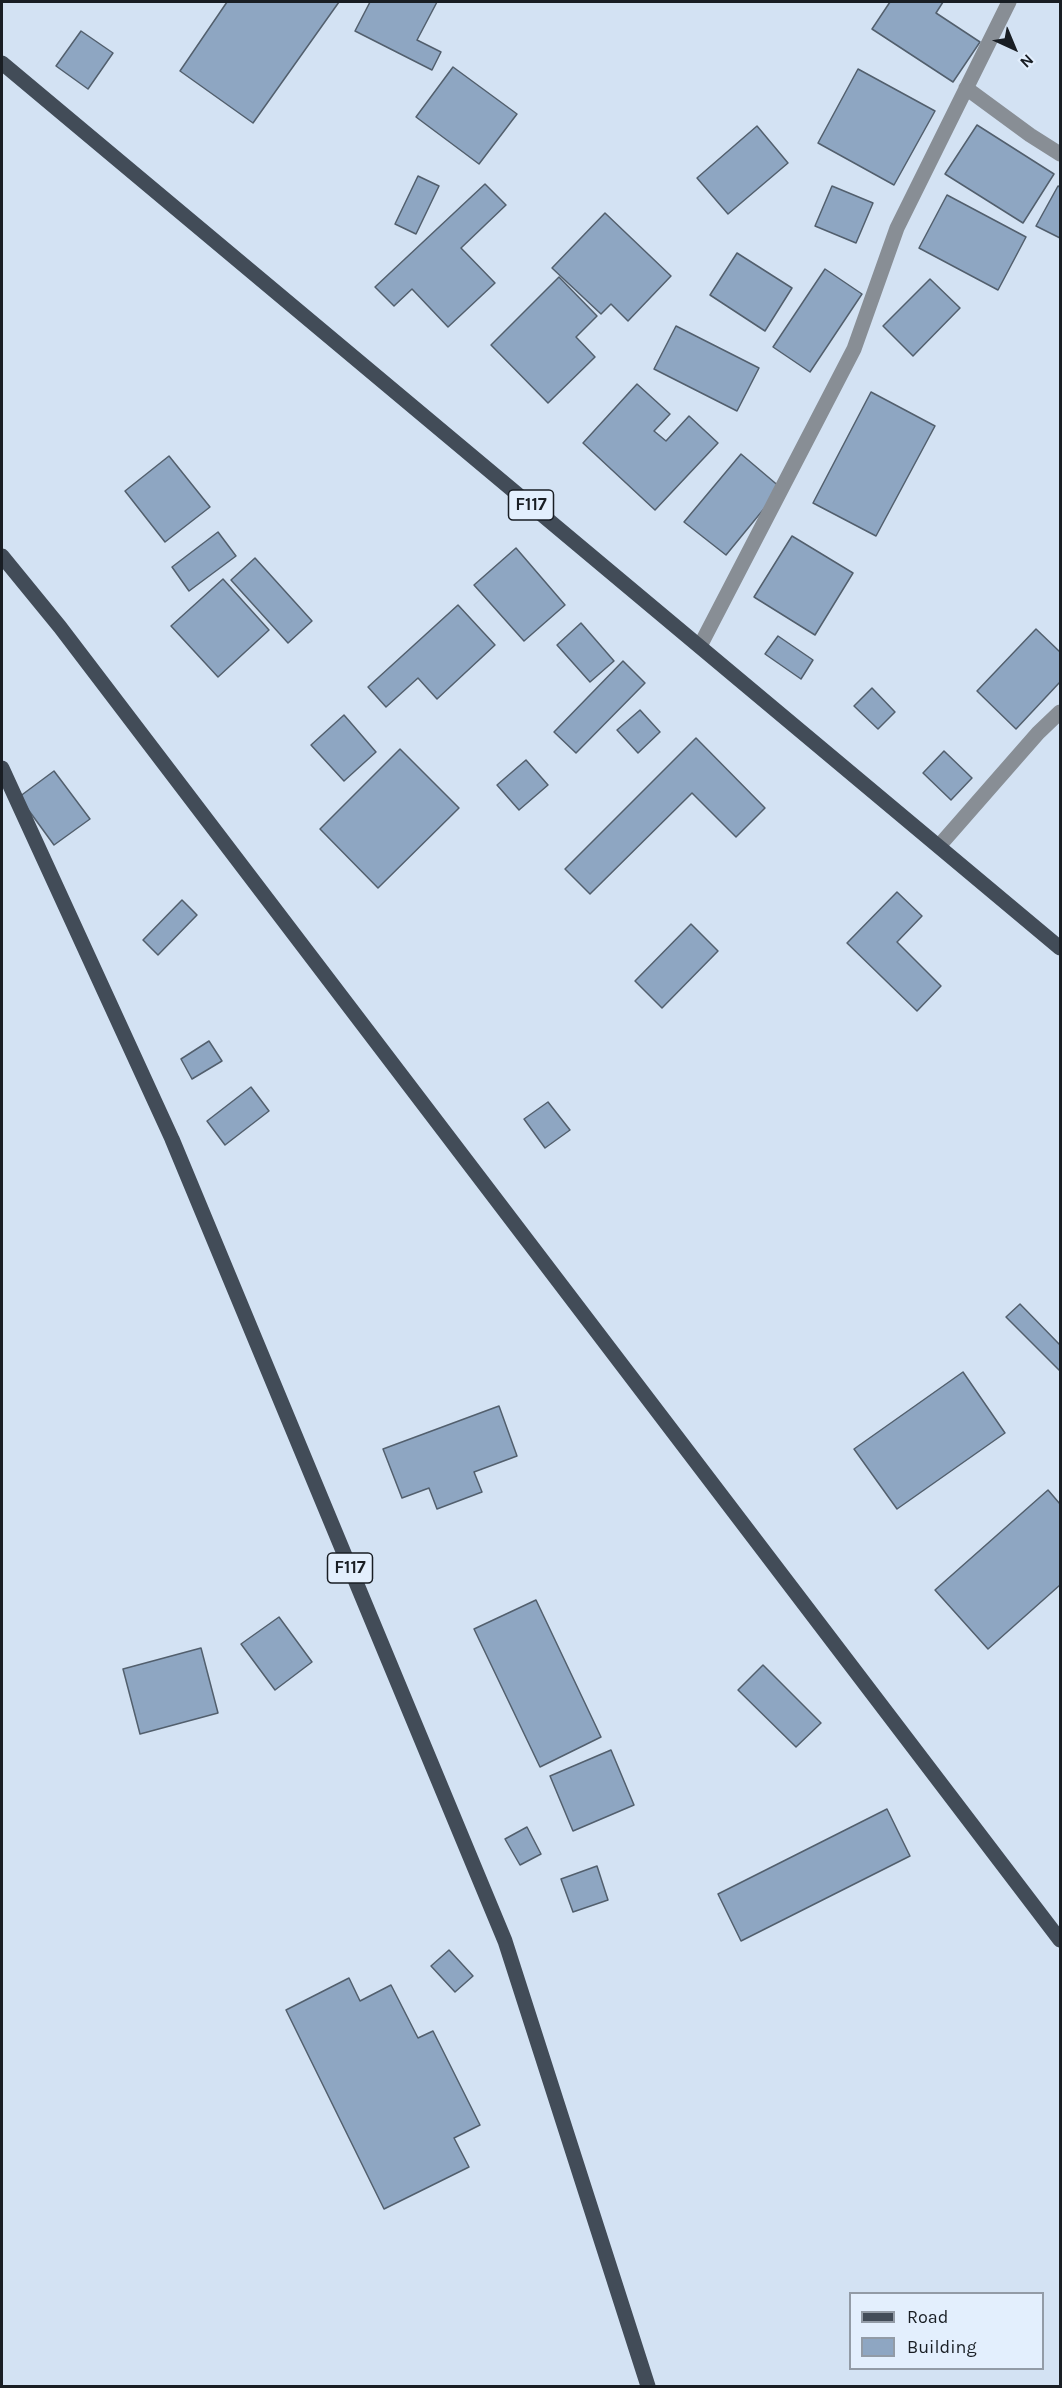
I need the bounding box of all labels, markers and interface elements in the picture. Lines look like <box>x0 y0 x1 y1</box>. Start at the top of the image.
north arrow <box>984 18 1044 78</box>
text: N <box>1016 50 1038 72</box>
road number: F117 <box>508 490 554 520</box>
road number: F117 <box>328 1553 372 1583</box>
legend <box>849 2292 1044 2370</box>
text: Road <box>907 2306 948 2328</box>
text: Building <box>907 2336 977 2358</box>

